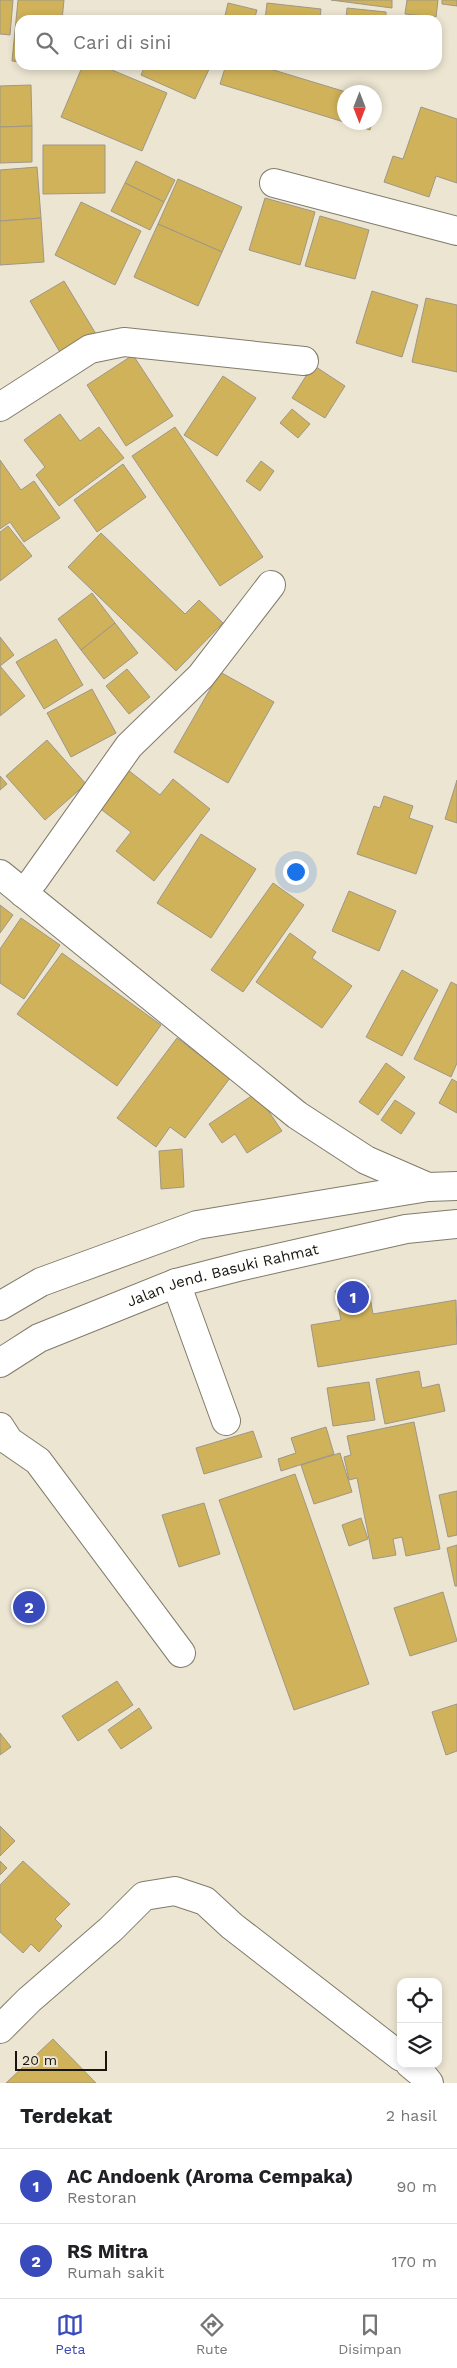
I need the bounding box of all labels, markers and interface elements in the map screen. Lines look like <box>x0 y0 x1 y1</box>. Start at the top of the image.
search box <box>15 15 442 70</box>
icon: search <box>33 29 61 57</box>
text: Cari di sini <box>73 31 171 54</box>
north arrow <box>337 85 382 130</box>
your location <box>283 859 309 885</box>
street label: Jalan Jend. Basuki Rahmat <box>124 1240 321 1311</box>
pin: 1 <box>337 1278 369 1316</box>
pin: 2 <box>13 1588 45 1626</box>
map controls <box>397 1978 442 2068</box>
button: locate <box>397 1978 442 2023</box>
button: layers <box>397 2023 442 2068</box>
scale bar <box>15 2048 108 2071</box>
text: 20 m <box>22 2052 57 2068</box>
text: Terdekat <box>20 2103 112 2128</box>
text: 2 hasil <box>386 2106 437 2125</box>
text: AC Andoenk (Aroma Cempaka) <box>67 2165 353 2188</box>
text: 1 <box>33 2177 39 2196</box>
text: 90 m <box>396 2177 437 2196</box>
text: Restoran <box>67 2188 137 2207</box>
text: RS Mitra <box>67 2240 148 2263</box>
text: 2 <box>31 2252 41 2271</box>
text: 170 m <box>391 2252 437 2271</box>
text: Rumah sakit <box>67 2263 165 2282</box>
tab: Peta <box>55 2311 85 2357</box>
tab: Rute <box>196 2311 228 2357</box>
tab: Disimpan <box>338 2311 402 2357</box>

